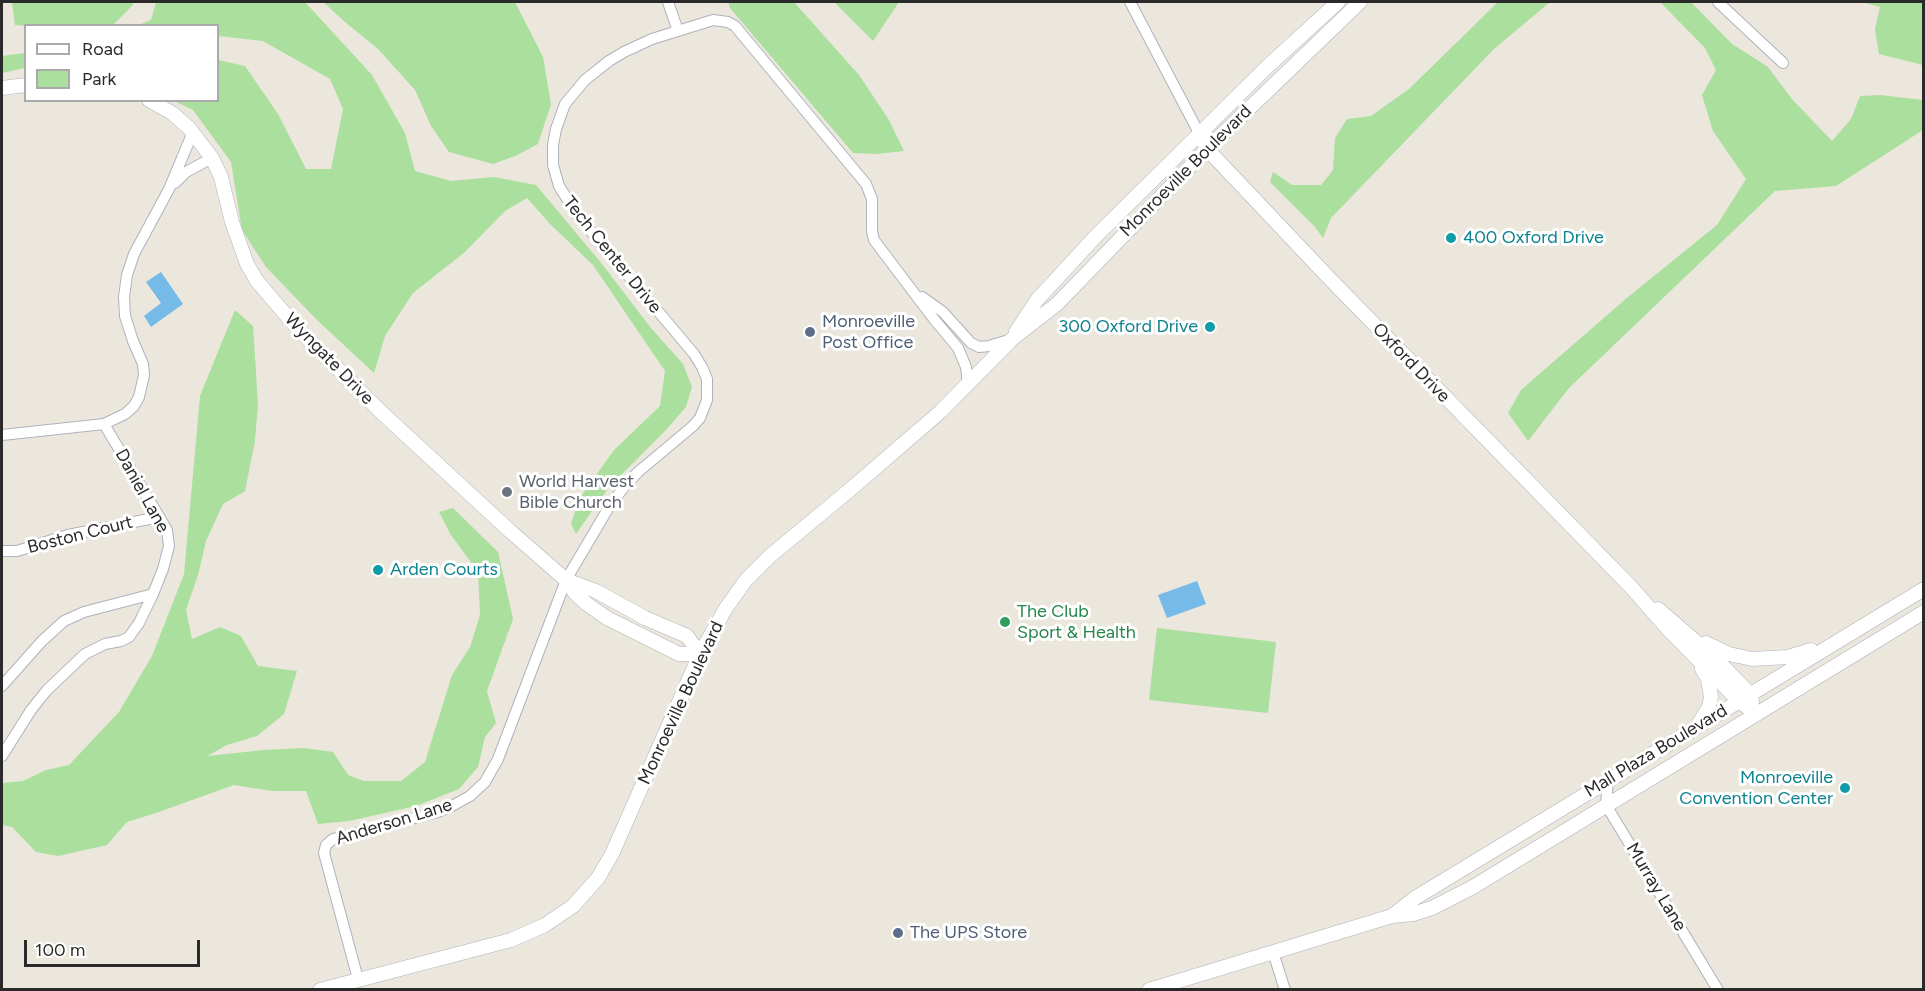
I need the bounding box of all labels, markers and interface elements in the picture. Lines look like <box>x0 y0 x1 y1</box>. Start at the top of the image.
legend <box>24 24 219 102</box>
text: Road <box>82 38 123 60</box>
text: Park <box>82 68 116 90</box>
street label: Monroeville Boulevard <box>1116 101 1256 241</box>
street label: Tech Center Drive <box>558 192 666 318</box>
place label: 400 Oxford Drive <box>1463 227 1604 249</box>
marker: 400 Oxford Drive <box>1444 231 1458 245</box>
street label: Wyngate Drive <box>280 309 378 409</box>
place label: Monroeville Post Office <box>822 311 915 354</box>
place label: 300 Oxford Drive <box>1058 316 1198 338</box>
street label: Oxford Drive <box>1368 319 1454 407</box>
marker: 300 Oxford Drive <box>1203 320 1217 334</box>
marker: Monroeville Post Office <box>803 325 817 339</box>
street label: Daniel Lane <box>110 445 174 537</box>
place label: World Harvest Bible Church <box>519 471 634 514</box>
marker: World Harvest Bible Church <box>500 485 514 499</box>
street label: Boston Court <box>25 511 135 559</box>
place label: Arden Courts <box>390 559 498 581</box>
marker: Arden Courts <box>371 563 385 577</box>
place label: The Club Sport & Health <box>1017 601 1136 644</box>
marker: The Club Sport & Health <box>998 615 1012 629</box>
street label: Monroeville Boulevard <box>634 618 728 788</box>
street label: Mall Plaza Boulevard <box>1581 700 1731 802</box>
place label: Monroeville Convention Center <box>1679 767 1833 810</box>
marker: Monroeville Convention Center <box>1838 781 1852 795</box>
street label: Anderson Lane <box>333 794 455 850</box>
street label: Murray Lane <box>1621 839 1691 935</box>
place label: The UPS Store <box>910 922 1027 944</box>
marker: The UPS Store <box>891 926 905 940</box>
scale bar <box>27 928 202 966</box>
text: 100 m <box>35 939 85 961</box>

